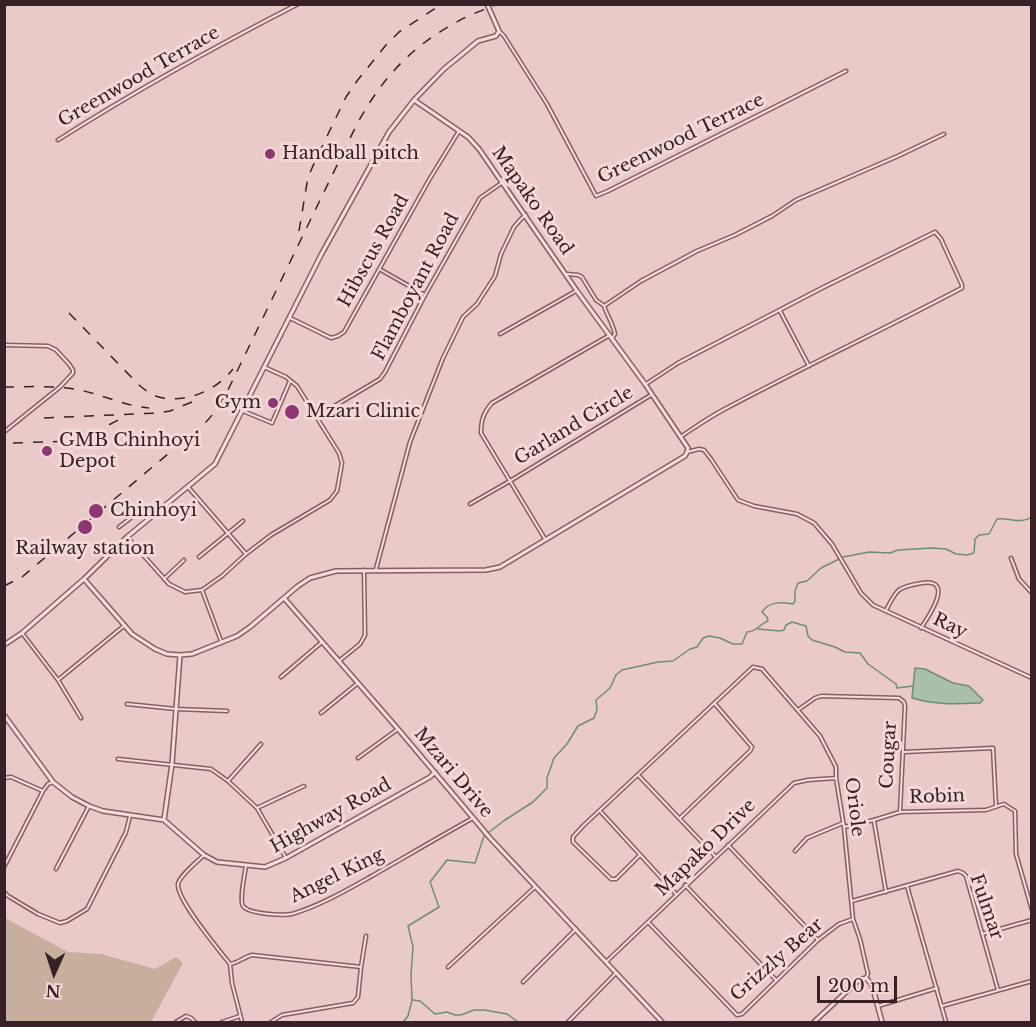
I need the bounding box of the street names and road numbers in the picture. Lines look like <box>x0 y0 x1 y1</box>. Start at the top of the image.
street label: Greenwood Terrace <box>55 22 223 132</box>
street label: Greenwood Terrace <box>594 89 768 189</box>
street label: Mapako Road <box>487 143 577 259</box>
street label: Hibscus Road <box>334 191 414 311</box>
street label: Flamboyant Road <box>368 210 464 364</box>
street label: Garland Circle <box>511 382 637 470</box>
street label: Ray <box>929 609 971 643</box>
street label: Cougar <box>876 721 902 789</box>
street label: Mzari Drive <box>409 724 497 822</box>
street label: Highway Road <box>267 774 395 858</box>
street label: Oriole <box>840 776 868 838</box>
street label: Robin <box>909 785 965 809</box>
street label: Mapako Drive <box>652 795 760 901</box>
street label: Angel King <box>287 844 387 908</box>
street label: Fulmar <box>965 871 1007 943</box>
street label: Grizzly Bear <box>726 914 828 1006</box>

